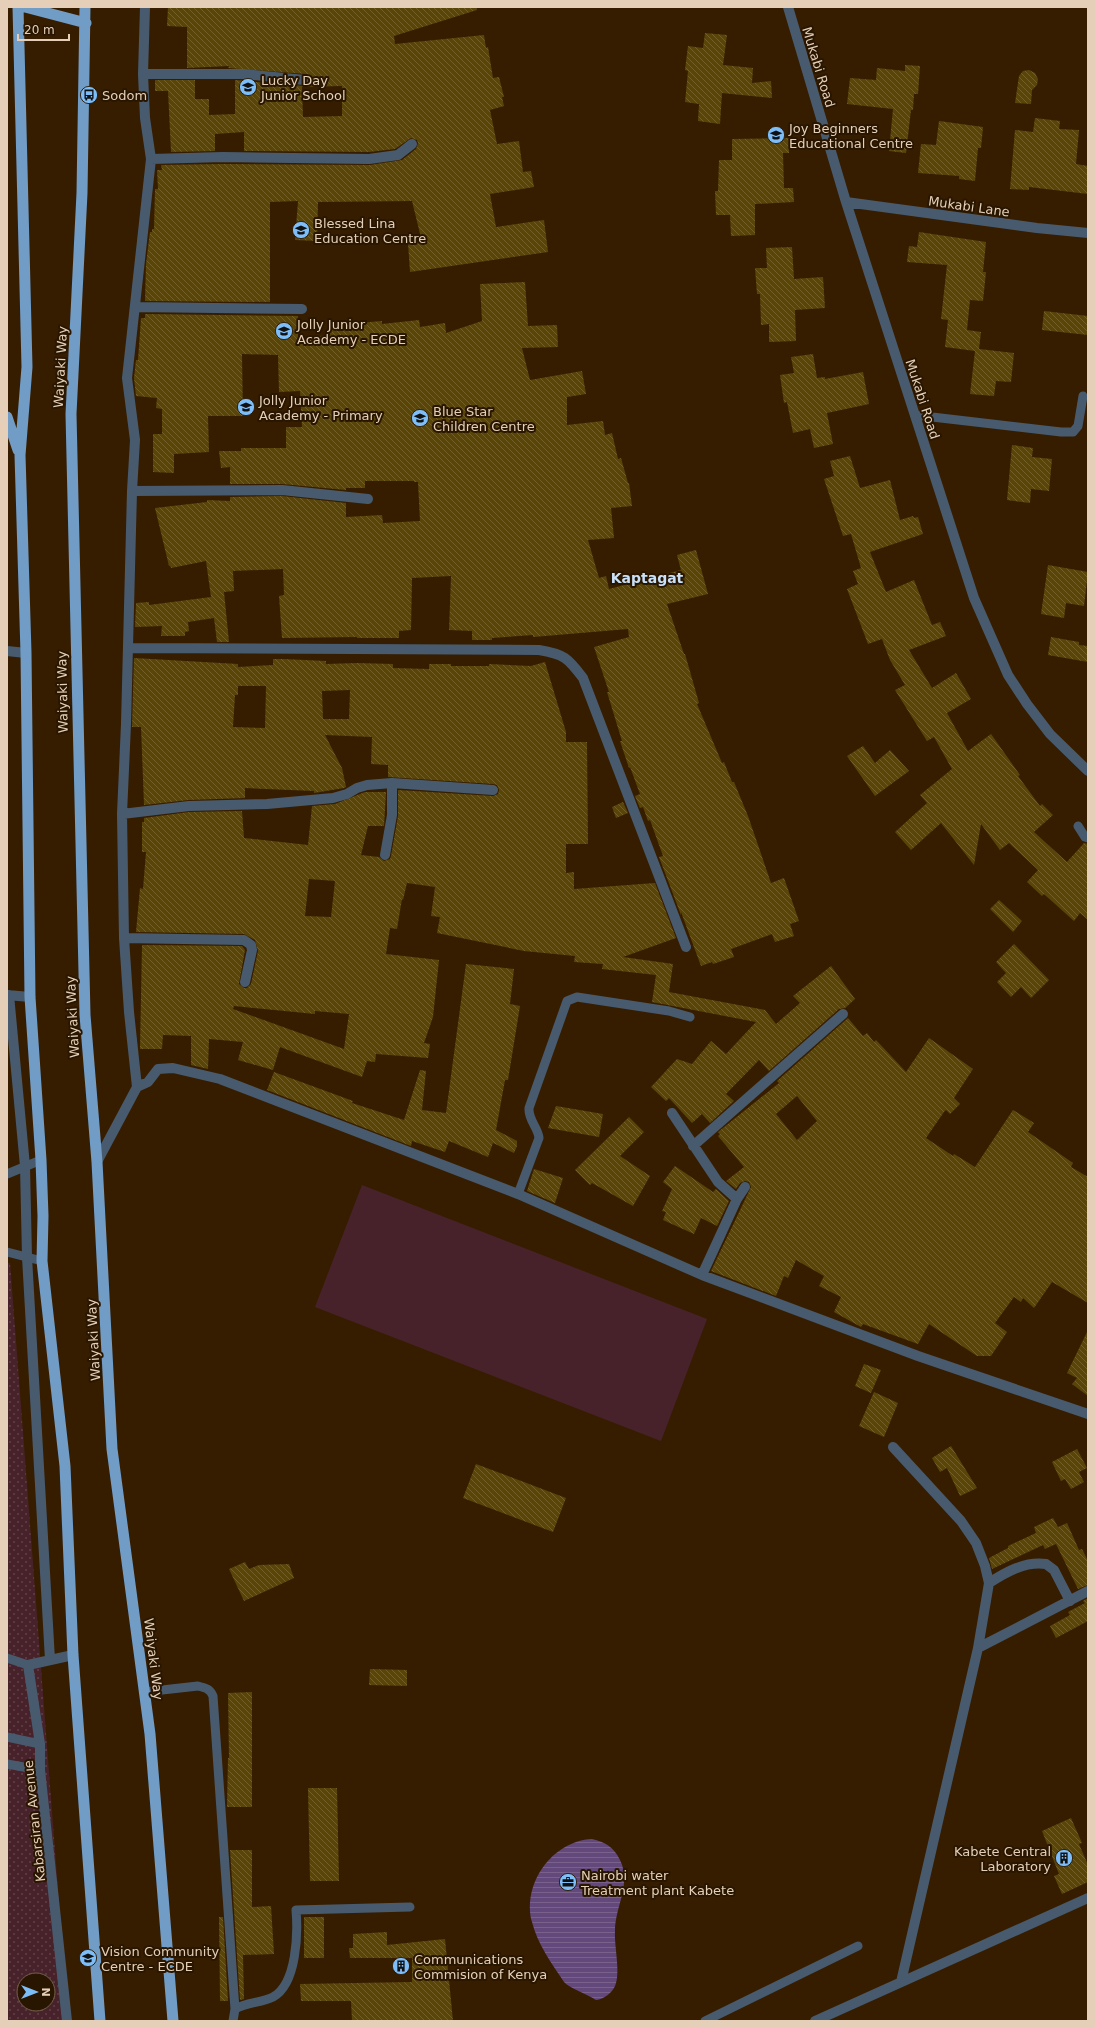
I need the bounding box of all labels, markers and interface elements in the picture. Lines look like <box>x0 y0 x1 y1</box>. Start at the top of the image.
scale bar <box>18 16 69 42</box>
text: 20 m <box>24 23 55 37</box>
street label: Mukabi Road <box>799 25 838 109</box>
place label: Lucky Day Junior School <box>260 73 346 103</box>
school or university icon: Lucky Day Junior School <box>238 77 258 97</box>
bus stop icon: Sodom <box>79 85 99 105</box>
place label: Sodom <box>102 88 147 103</box>
place label: Joy Beginners Educational Centre <box>788 121 913 151</box>
school or university icon: Joy Beginners Educational Centre <box>766 125 786 145</box>
street label: Mukabi Lane <box>927 193 1011 220</box>
place label: Blessed Lina Education Centre <box>314 216 426 246</box>
school or university icon: Blessed Lina Education Centre <box>291 220 311 240</box>
place label: Jolly Junior Academy - ECDE <box>296 317 406 347</box>
school or university icon: Jolly Junior Academy - ECDE <box>274 321 294 341</box>
street label: Waiyaki Way <box>51 325 70 408</box>
street label: Mukabi Road <box>903 357 943 441</box>
place label: Jolly Junior Academy - Primary <box>258 393 383 423</box>
school or university icon: Jolly Junior Academy - Primary <box>236 397 256 417</box>
place label: Blue Star Children Centre <box>433 404 535 434</box>
school or university icon: Blue Star Children Centre <box>410 408 430 428</box>
district label: Kaptagat <box>611 570 684 586</box>
street label: Waiyaki Way <box>54 650 71 733</box>
street label: Waiyaki Way <box>63 975 82 1058</box>
street label: Waiyaki Way <box>84 1298 103 1381</box>
street label: Waiyaki Way <box>141 1617 166 1701</box>
street label: Kabarsiran Avenue <box>21 1759 48 1882</box>
place label: Kabete Central Laboratory <box>954 1844 1051 1874</box>
building icon: Kabete Central Laboratory <box>1054 1848 1074 1868</box>
place label: Nairobi water Treatment plant Kabete <box>580 1868 734 1898</box>
office icon: Nairobi water Treatment plant Kabete <box>558 1872 578 1892</box>
place label: Vision Community Centre - ECDE <box>101 1944 219 1974</box>
school or university icon: Vision Community Centre - ECDE <box>78 1948 98 1968</box>
place label: Communications Commision of Kenya <box>414 1952 547 1982</box>
building icon: Communications Commision of Kenya <box>391 1956 411 1976</box>
north arrow <box>16 1972 56 2012</box>
text: N <box>39 1987 52 1997</box>

